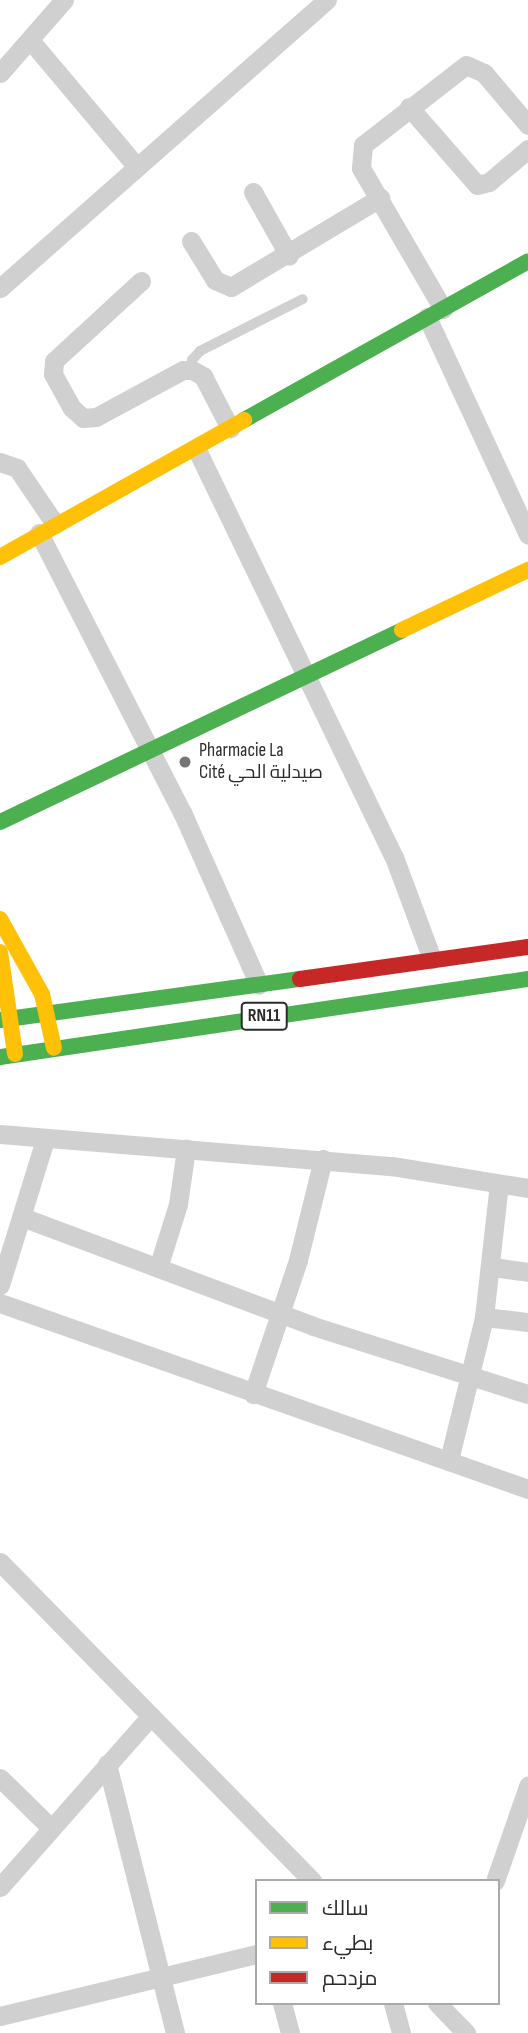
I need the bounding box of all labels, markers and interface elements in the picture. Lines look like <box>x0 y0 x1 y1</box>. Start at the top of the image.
place label: Pharmacie La Cité صيدلية الحي <box>199 740 323 784</box>
marker: Pharmacie La Cité صيدلية الحي <box>177 754 193 770</box>
road number: RN11 <box>240 1001 288 1030</box>
legend <box>255 1879 500 2005</box>
text: سالك <box>322 1896 369 1921</box>
text: بطيء <box>322 1931 373 1956</box>
text: مزدحم <box>322 1966 377 1991</box>

